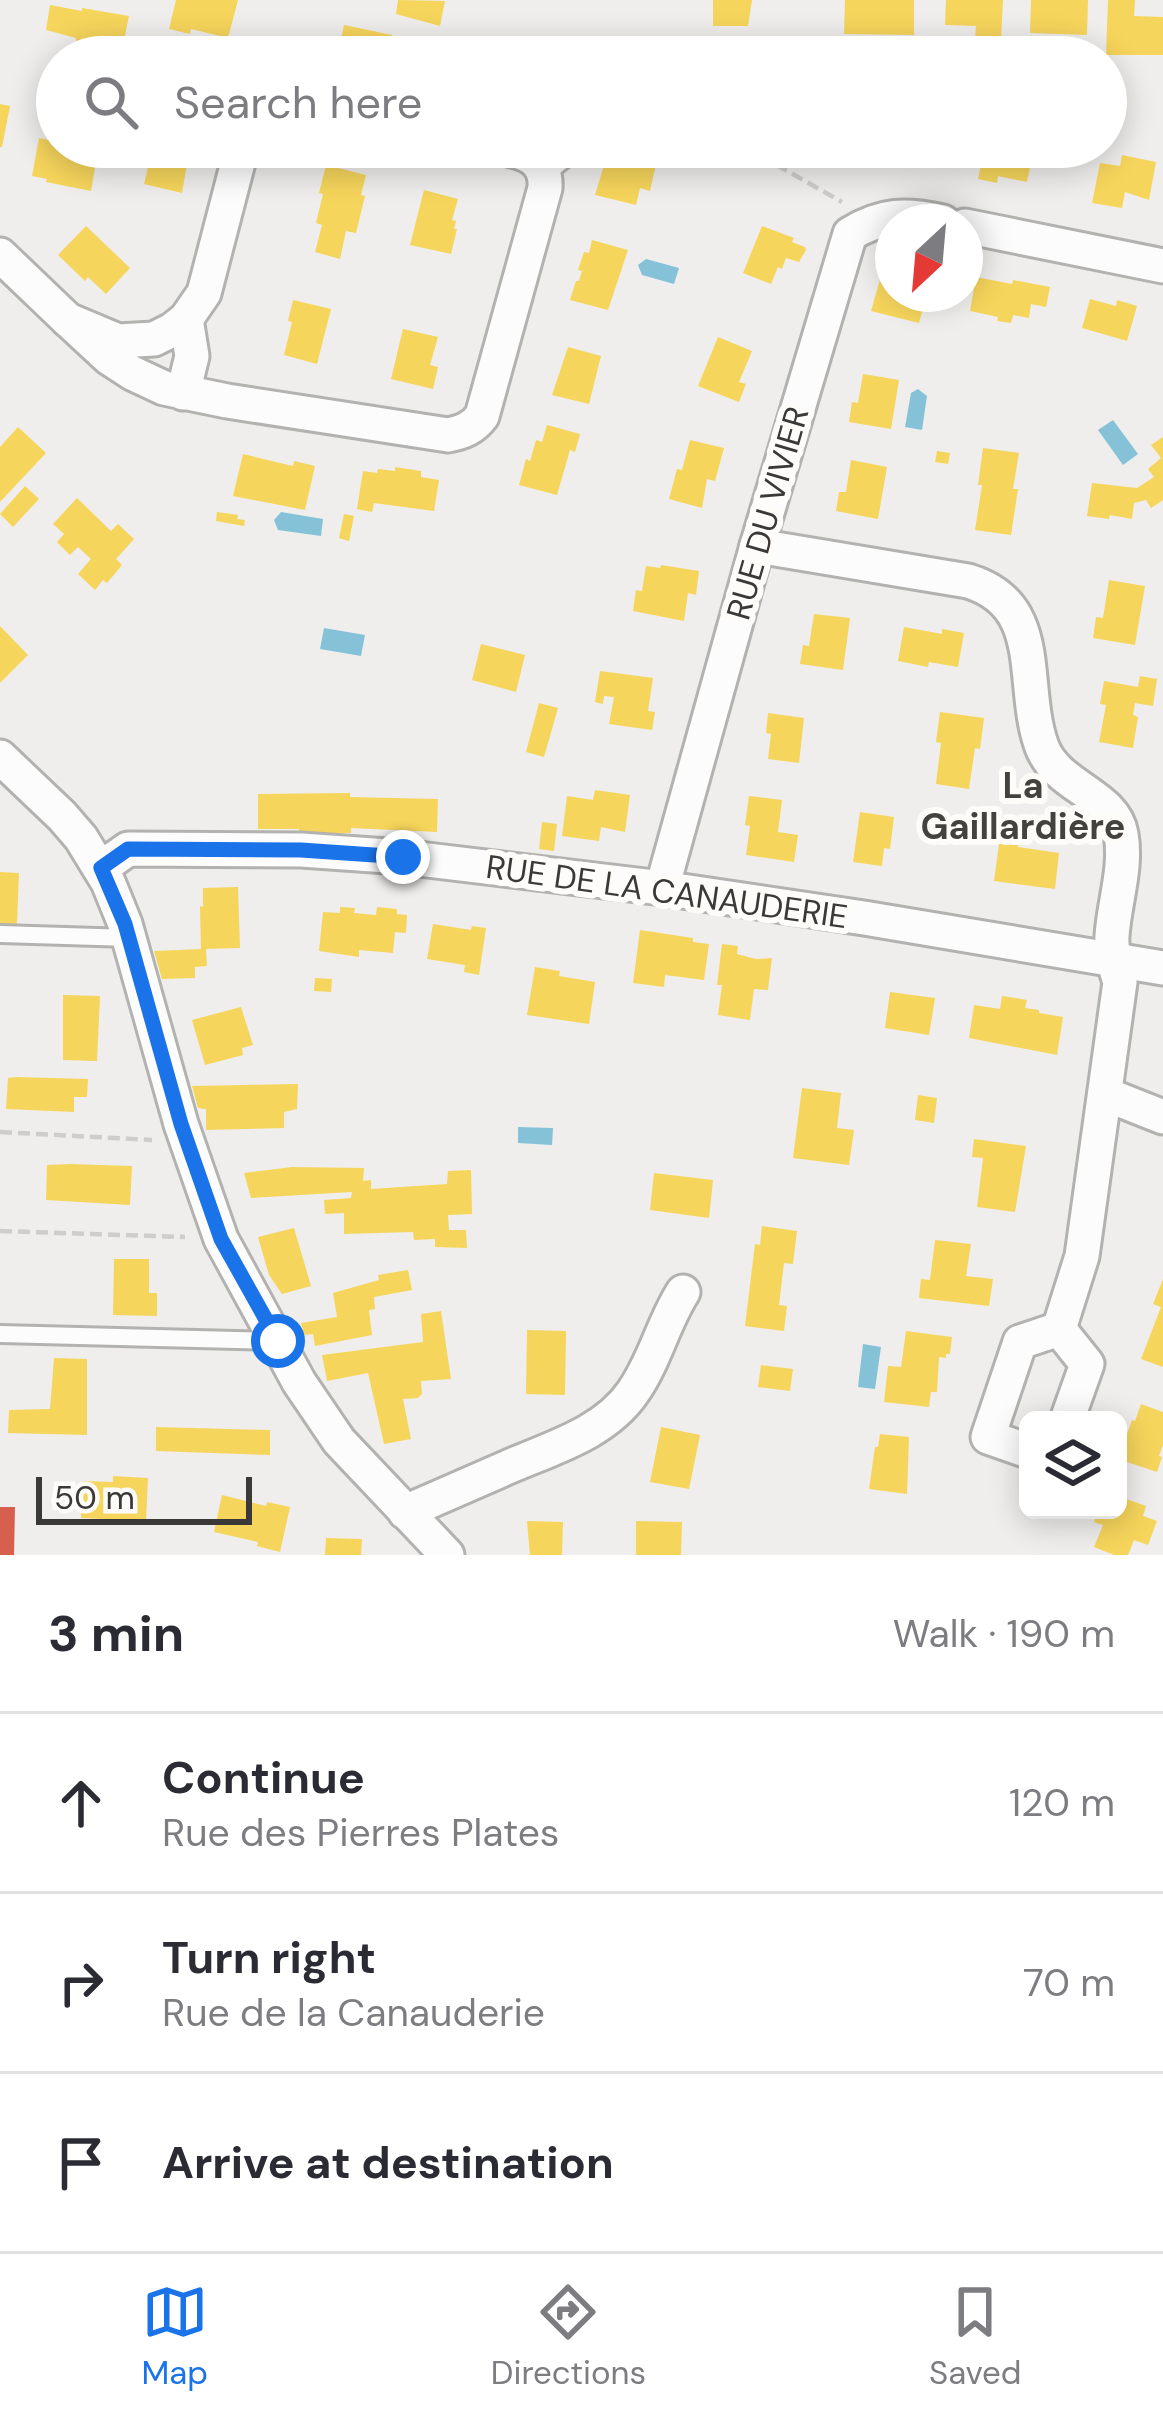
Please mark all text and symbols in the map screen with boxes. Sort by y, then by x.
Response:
search box [36,36,1127,168]
icon: search [78,69,144,135]
text: Search here [174,73,422,132]
north arrow [875,204,983,312]
street label: RUE DU VIVIER [717,402,818,625]
district label: La Gaillardière [921,762,1125,850]
route end [376,830,430,884]
street label: RUE DE LA CANAUDERIE [483,845,850,938]
route start [251,1314,305,1368]
map controls [1019,1411,1127,1519]
button: layers [1019,1411,1127,1519]
scale bar [36,1471,252,1524]
text: 50 m [54,1476,135,1519]
text: 3 min [48,1600,184,1667]
text: Walk · 190 m [893,1608,1115,1659]
text: Continue [162,1748,365,1807]
icon: ahead [48,1770,114,1836]
text: 120 m [1009,1777,1115,1828]
text: Rue des Pierres Plates [162,1807,559,1858]
text: Turn right [162,1928,376,1987]
icon: right [48,1950,114,2016]
text: 70 m [1023,1957,1115,2008]
text: Rue de la Canauderie [162,1987,545,2038]
icon: arrive [48,2130,114,2196]
text: Arrive at destination [162,2133,614,2192]
tab: Map [141,2279,208,2394]
tab: Directions [491,2279,646,2394]
tab: Saved [929,2279,1022,2394]

